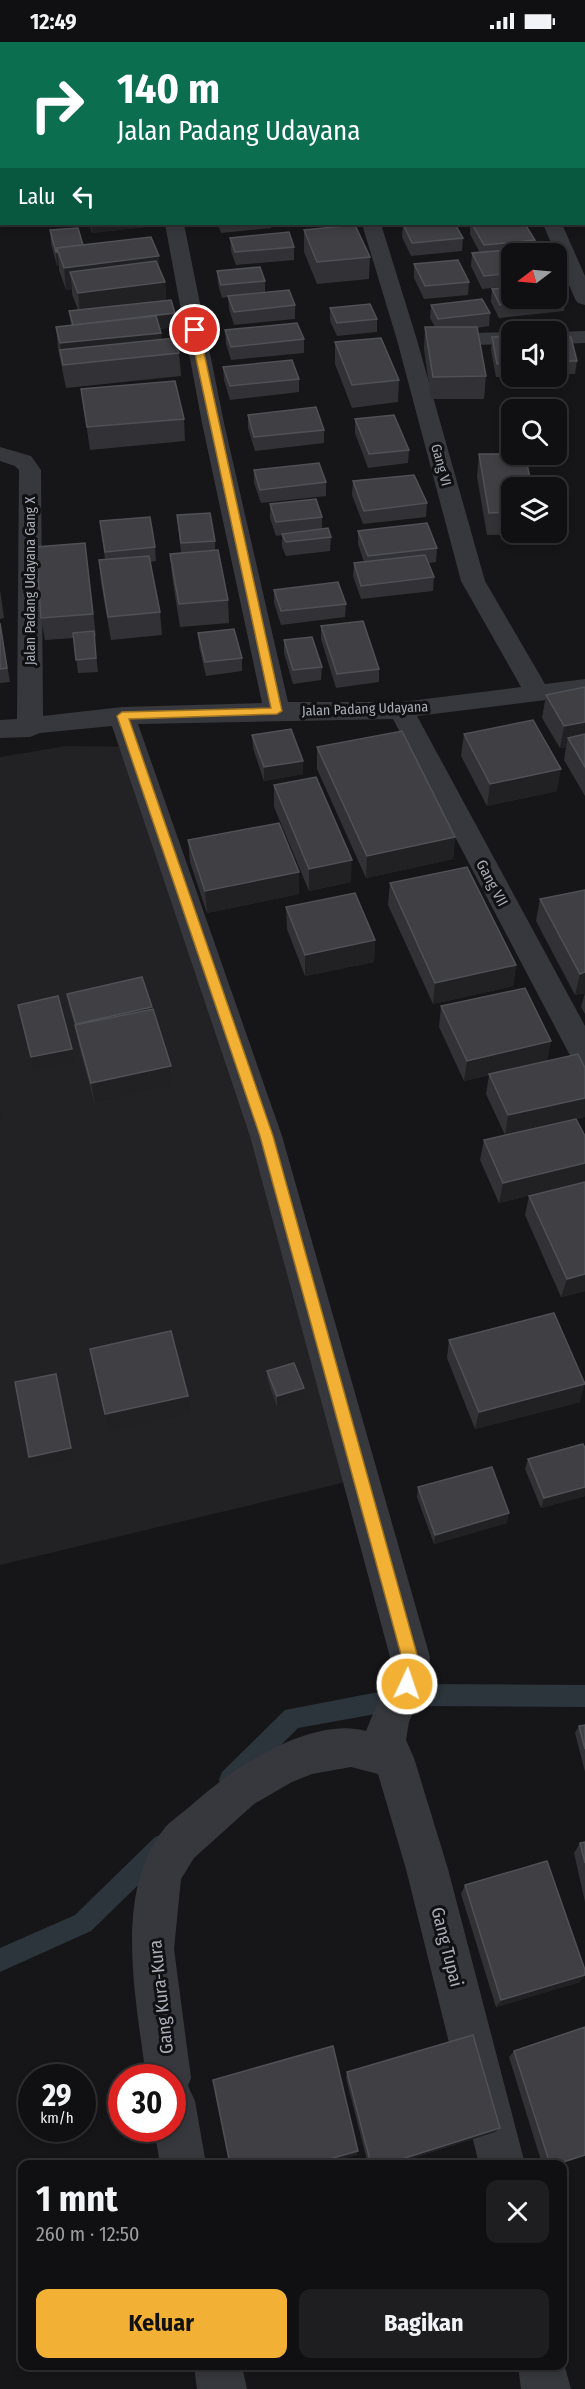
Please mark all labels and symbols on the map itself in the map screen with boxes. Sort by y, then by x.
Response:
north arrow [501,243,567,309]
pin [169,304,220,355]
street label: Gang VI [427,442,455,488]
street label: Jalan Padang Udayana Gang X [22,497,39,665]
street label: Jalan Padang Udayana [302,698,429,720]
street label: Gang VII [472,857,512,909]
position arrow [375,1652,439,1716]
street label: Gang Tupai [427,1905,467,1989]
street label: Gang Kura-Kura [144,1939,178,2055]
speed limit sign: 30 [108,2064,186,2142]

